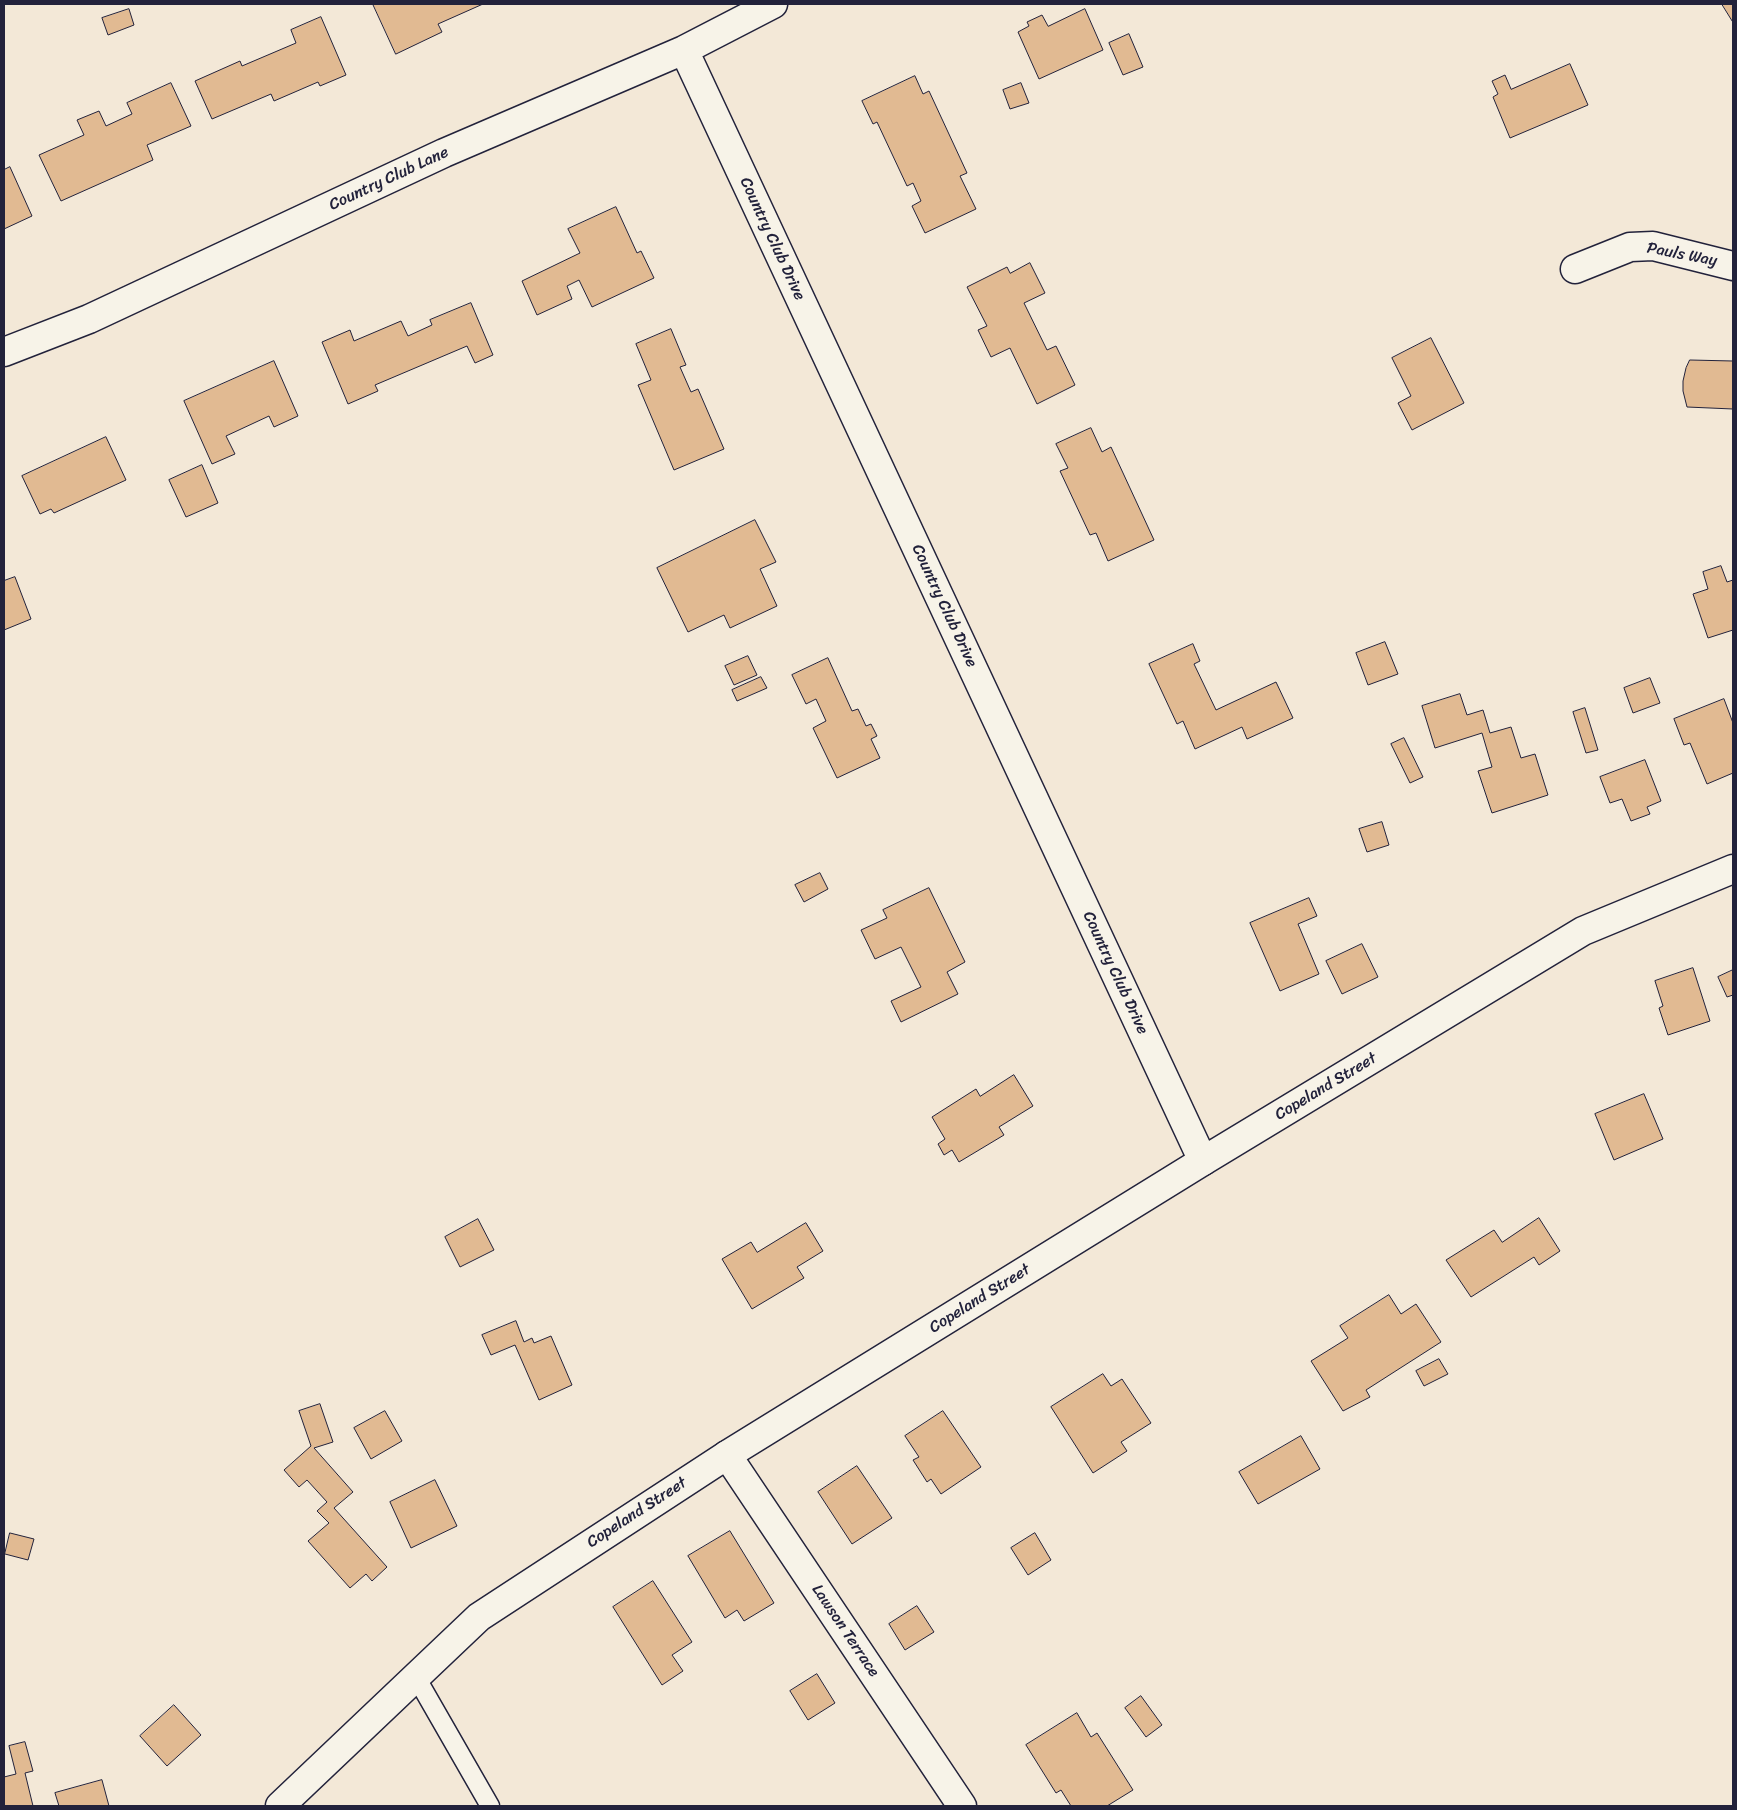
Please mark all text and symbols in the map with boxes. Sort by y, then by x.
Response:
street label: Country Club Lane [326,143,452,215]
street label: Country Club Drive [735,175,809,303]
street label: Pauls Way [1645,239,1719,271]
street label: Country Club Drive [907,542,981,670]
street label: Country Club Drive [1078,909,1152,1037]
street label: Copeland Street [1272,1049,1380,1125]
street label: Copeland Street [926,1260,1034,1338]
street label: Copeland Street [583,1474,691,1552]
street label: Lawson Terrace [807,1581,883,1681]

